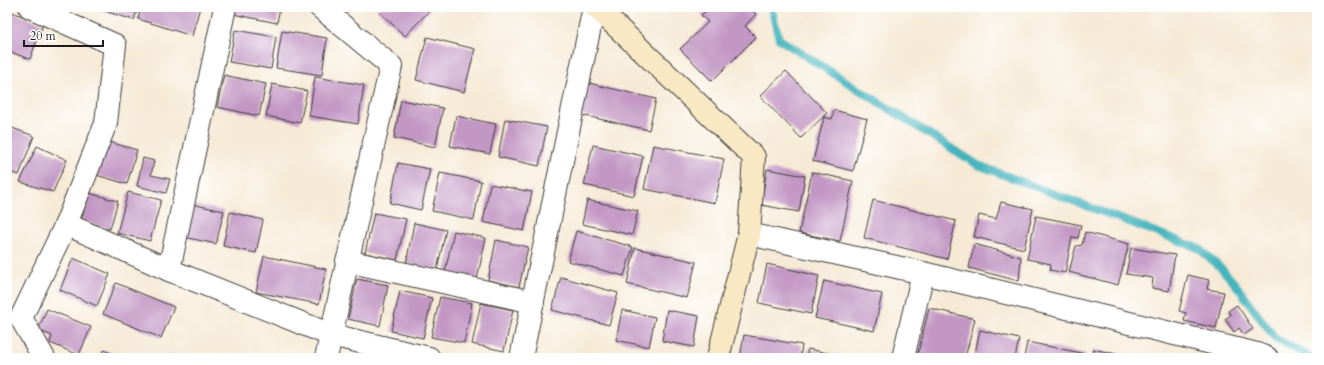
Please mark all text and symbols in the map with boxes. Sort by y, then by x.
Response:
scale bar [24,22,103,48]
text: 20 m [30,28,57,44]

